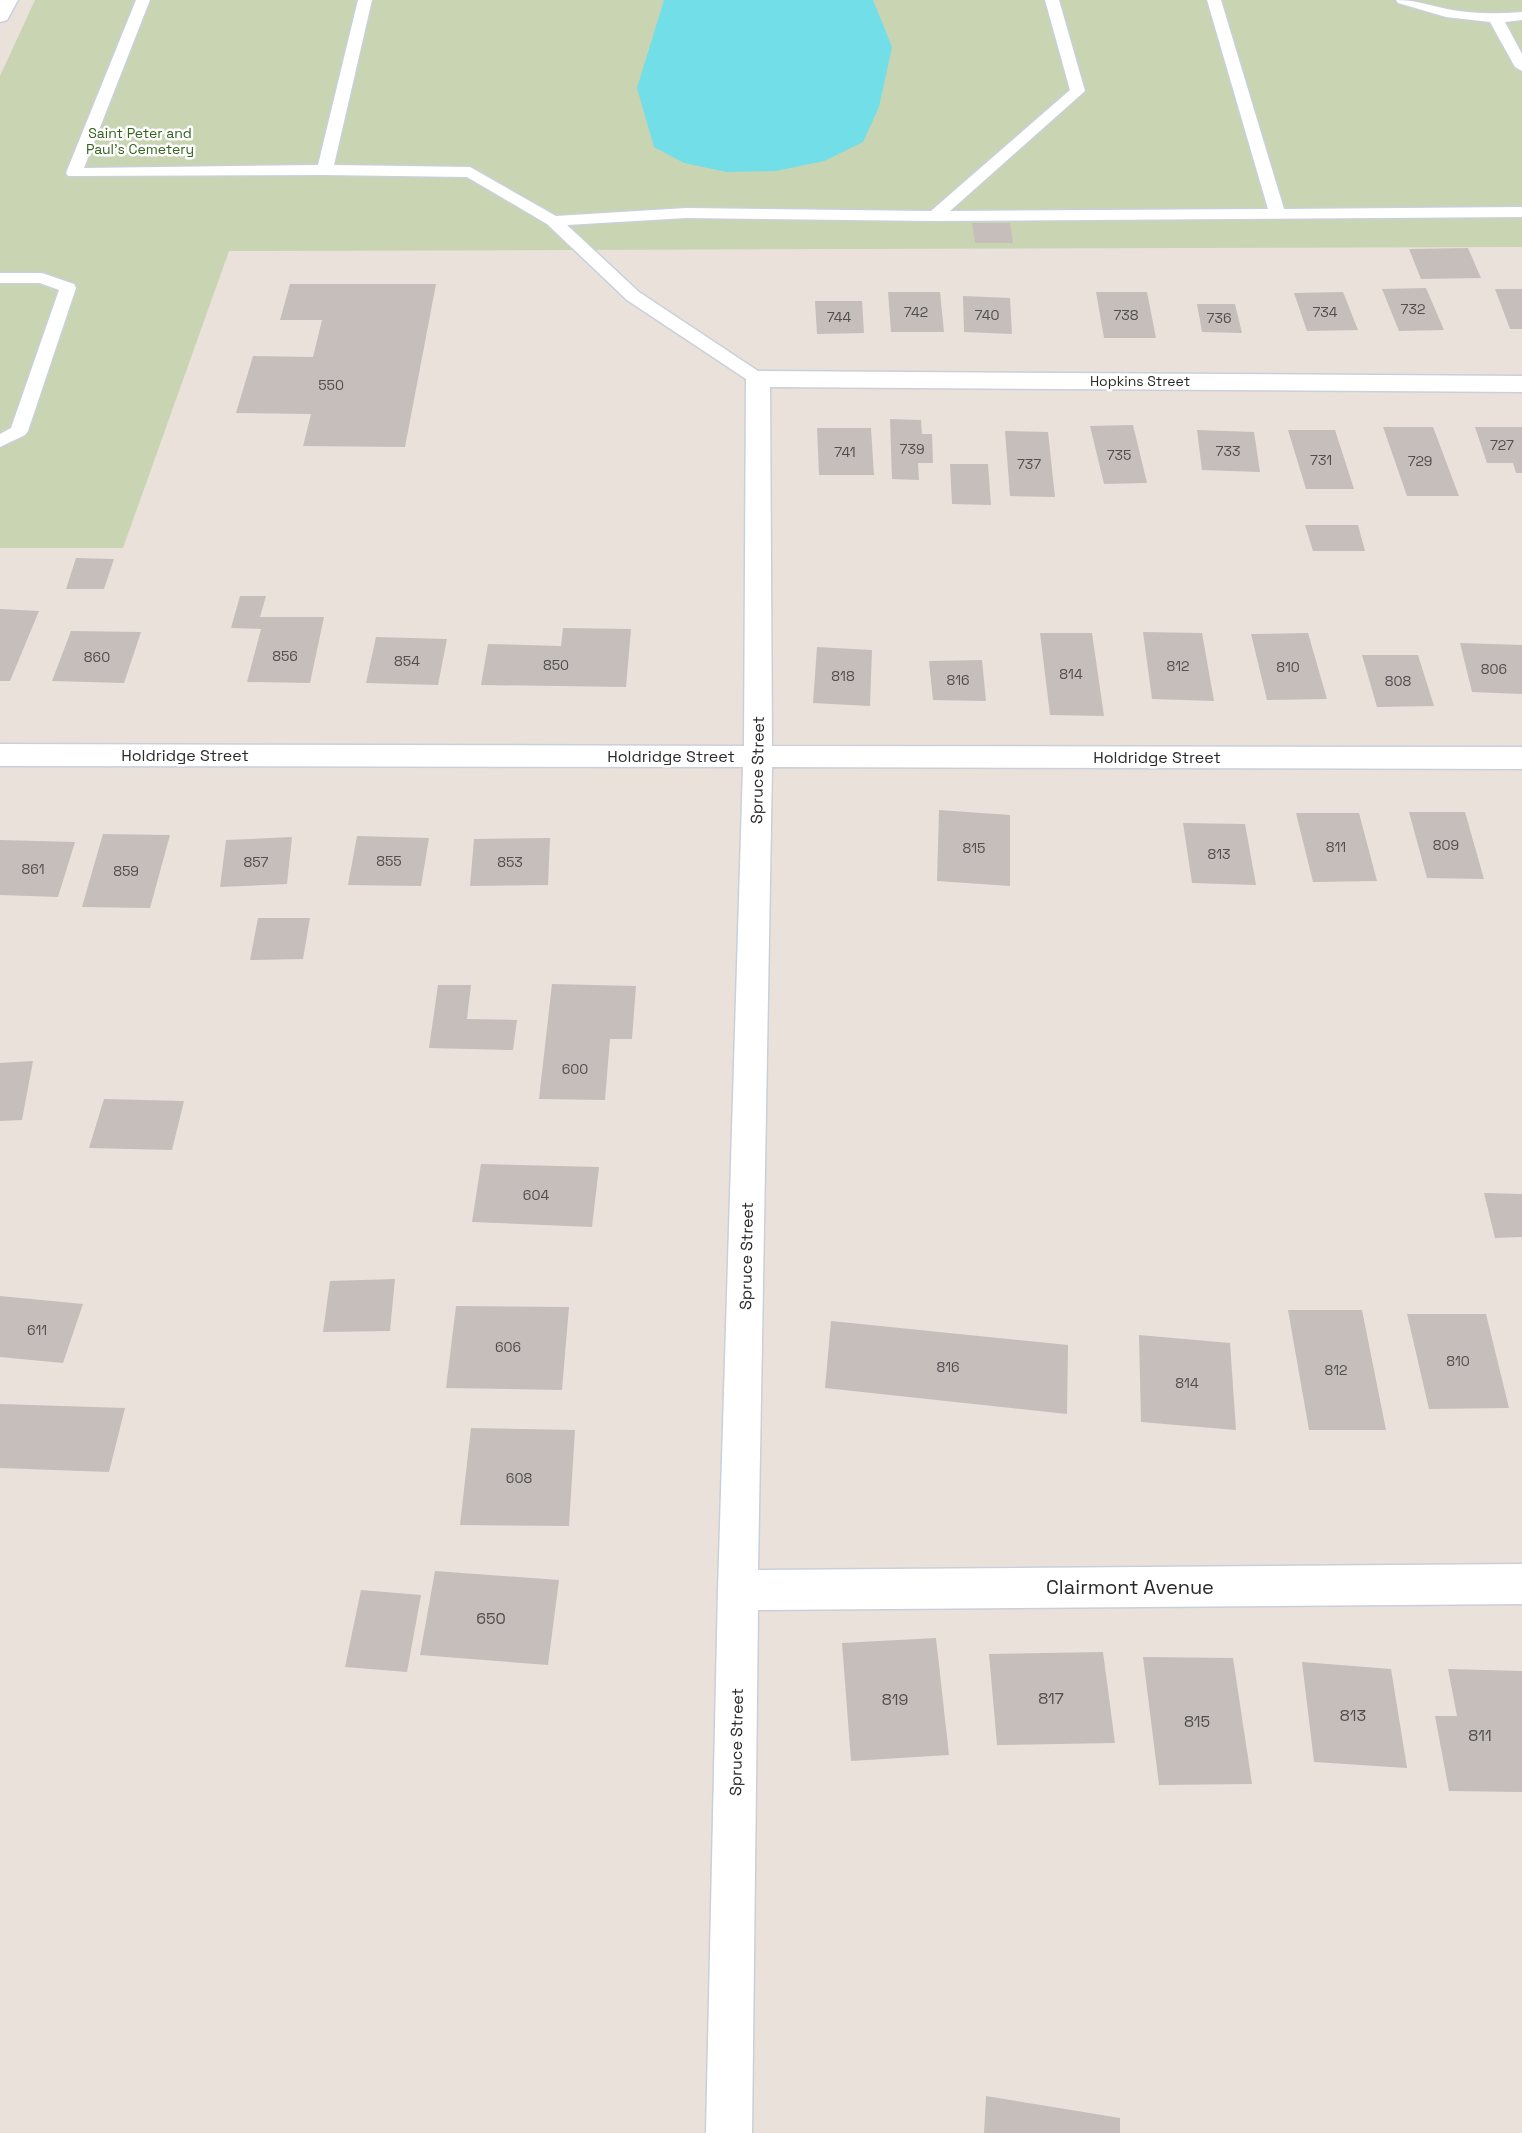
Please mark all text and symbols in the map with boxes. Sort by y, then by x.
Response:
park label: Saint Peter and Paul's Cemetery [86,124,194,158]
house number: 732 [1401,300,1425,318]
house number: 742 [904,303,928,321]
house number: 734 [1312,303,1338,321]
house number: 740 [975,306,999,324]
house number: 738 [1113,306,1139,324]
house number: 744 [827,308,852,326]
house number: 736 [1207,309,1231,327]
street label: Hopkins Street [1090,372,1190,390]
house number: 550 [318,376,344,394]
house number: 727 [1490,436,1514,454]
house number: 739 [900,440,924,458]
house number: 733 [1216,442,1240,460]
house number: 741 [834,443,856,461]
house number: 735 [1107,446,1131,464]
house number: 731 [1310,451,1332,469]
house number: 729 [1408,452,1432,470]
house number: 737 [1017,455,1041,473]
house number: 856 [272,647,298,665]
house number: 860 [84,648,110,666]
house number: 854 [394,652,420,670]
house number: 850 [543,656,569,674]
house number: 812 [1166,657,1190,675]
house number: 810 [1276,658,1300,676]
house number: 806 [1481,660,1507,678]
house number: 814 [1059,665,1083,683]
house number: 818 [831,667,855,685]
house number: 816 [946,671,970,689]
house number: 808 [1385,672,1411,690]
street label: Spruce Street [746,716,769,824]
street label: Holdridge Street [121,745,249,766]
street label: Holdridge Street [607,746,735,767]
street label: Holdridge Street [1093,747,1221,768]
house number: 809 [1433,836,1459,854]
house number: 811 [1326,838,1346,856]
house number: 815 [963,839,985,857]
house number: 813 [1207,845,1231,863]
house number: 855 [376,852,402,870]
house number: 857 [244,853,269,871]
house number: 853 [497,853,523,871]
house number: 861 [21,860,45,878]
house number: 859 [113,862,139,880]
house number: 600 [562,1060,588,1078]
house number: 604 [523,1186,549,1204]
street label: Spruce Street [735,1202,758,1310]
house number: 611 [27,1321,47,1339]
house number: 606 [495,1338,521,1356]
house number: 810 [1446,1352,1470,1370]
house number: 816 [936,1358,960,1376]
house number: 812 [1324,1361,1348,1379]
house number: 814 [1175,1374,1199,1392]
house number: 608 [506,1469,532,1487]
street label: Clairmont Avenue [1046,1574,1214,1600]
house number: 650 [476,1608,506,1629]
street label: Spruce Street [725,1688,748,1796]
house number: 817 [1038,1688,1064,1709]
house number: 819 [882,1689,908,1710]
house number: 813 [1340,1705,1366,1726]
house number: 815 [1184,1711,1210,1732]
house number: 811 [1468,1725,1492,1746]

